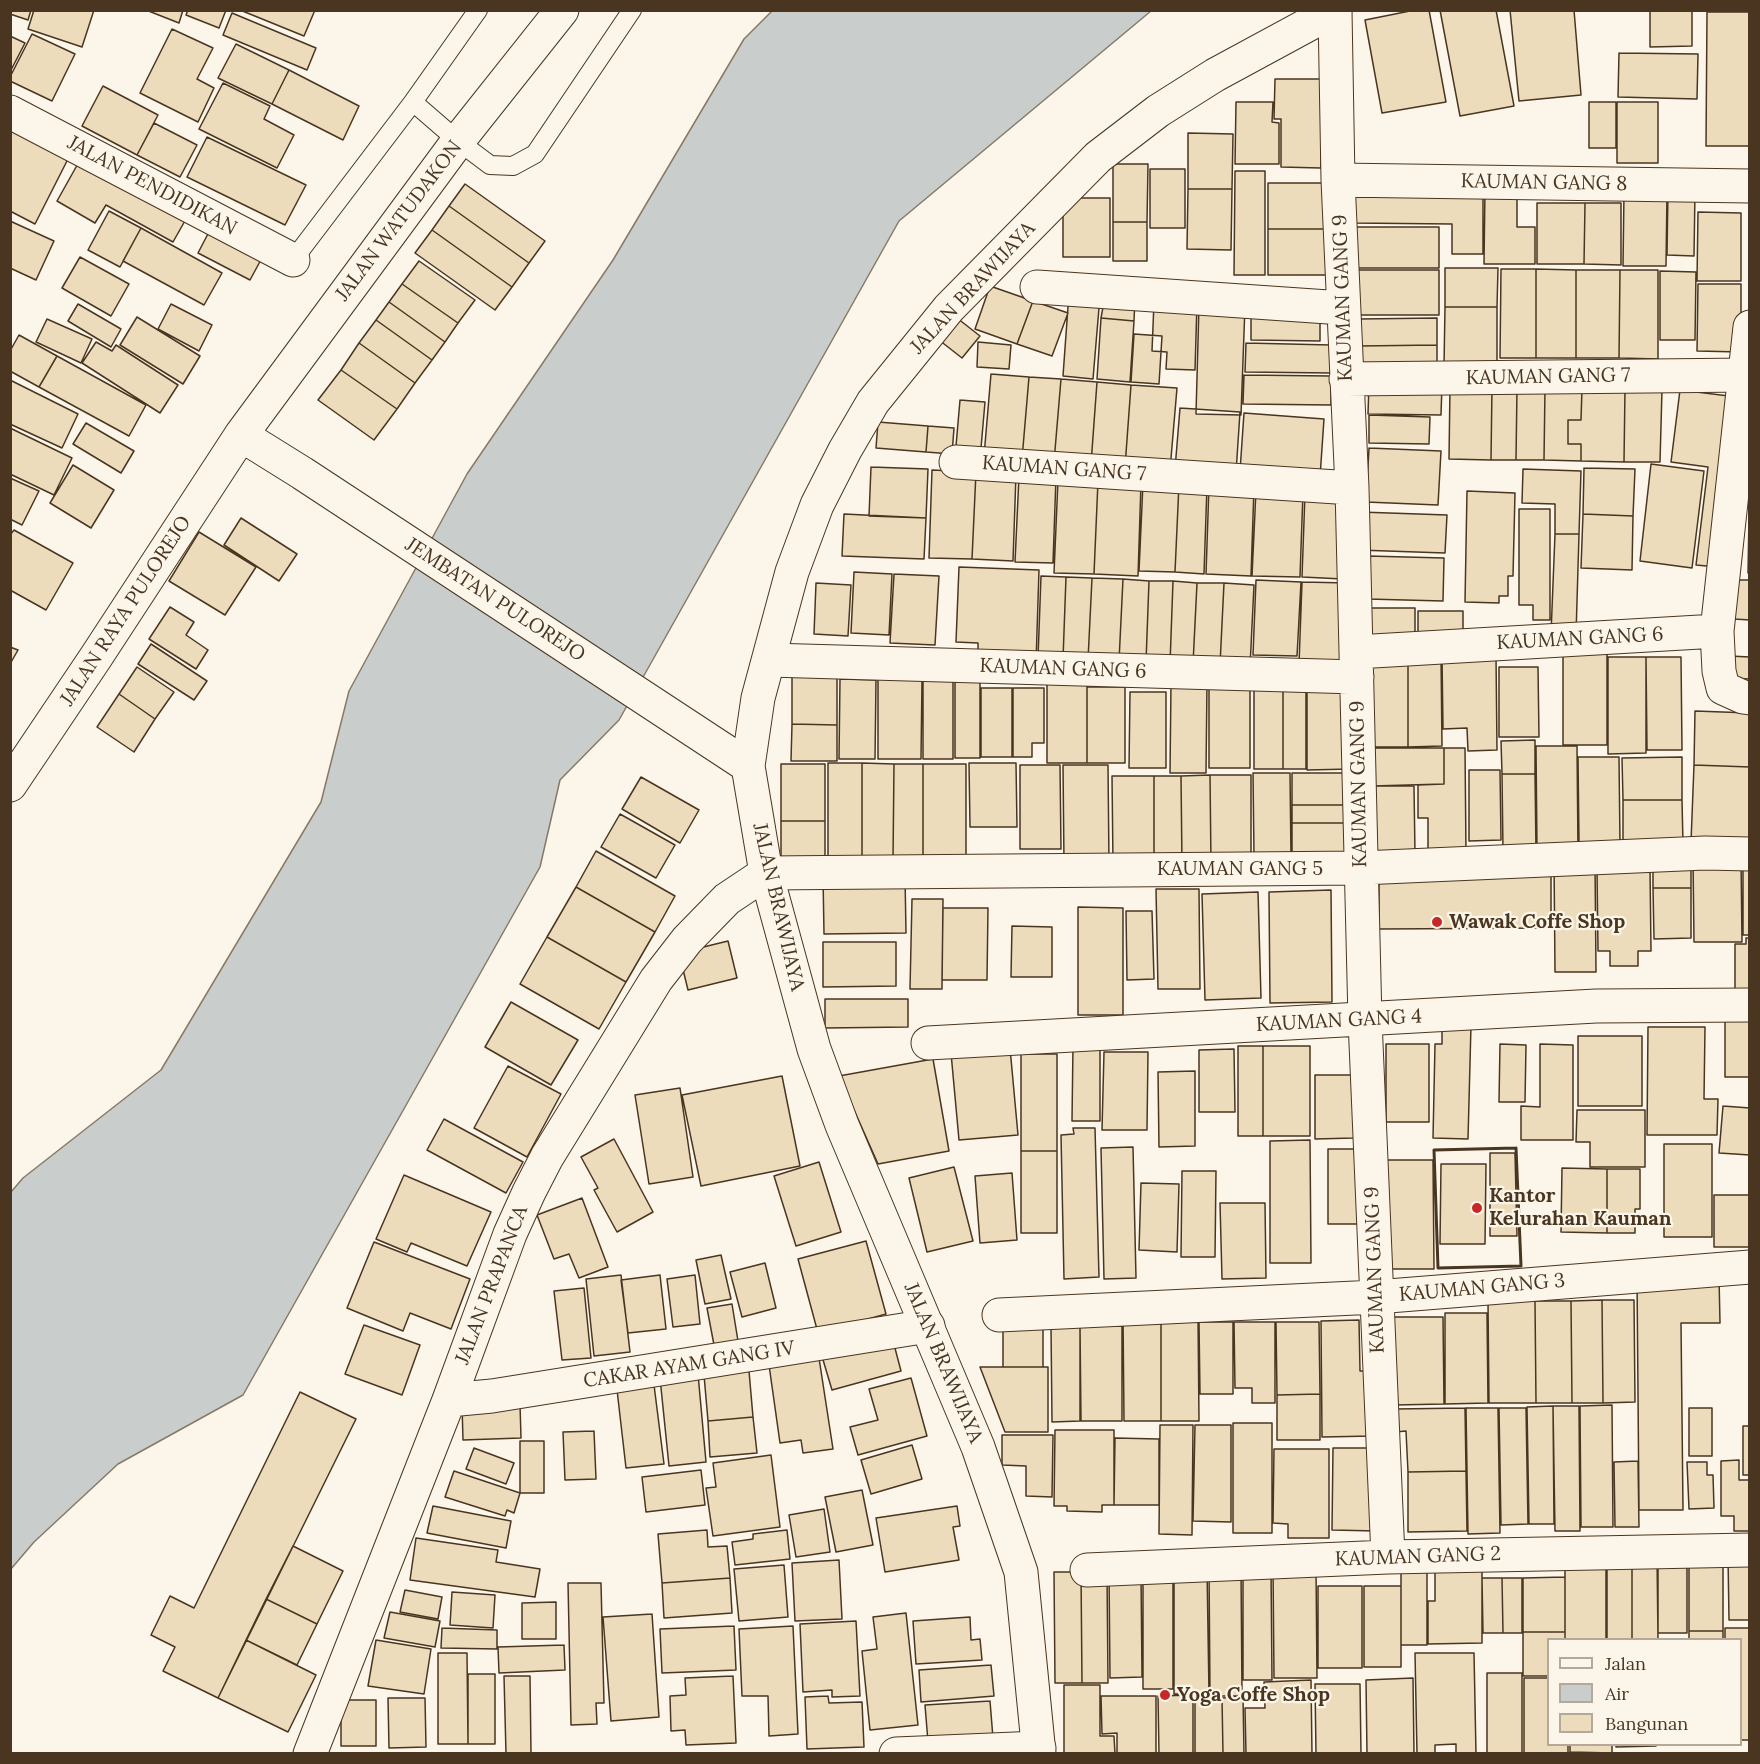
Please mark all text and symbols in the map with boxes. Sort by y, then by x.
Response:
street label: JALAN PENDIDIKAN [63,131,241,241]
street label: JALAN WATUDAKON [331,136,467,306]
street label: KAUMAN GANG 8 [1460,170,1628,196]
street label: KAUMAN GANG 9 [1328,214,1358,382]
street label: JALAN BRAWIJAYA [906,217,1040,359]
street label: KAUMAN GANG 7 [1465,364,1631,390]
street label: KAUMAN GANG 7 [981,451,1147,487]
street label: JALAN RAYA PULOREJO [56,511,196,711]
street label: JEMBATAN PULOREJO [401,533,589,667]
street label: KAUMAN GANG 6 [1496,623,1664,655]
street label: KAUMAN GANG 6 [979,654,1147,684]
street label: KAUMAN GANG 9 [1346,700,1372,868]
street label: JALAN BRAWIJAYA [747,821,809,993]
street label: KAUMAN GANG 5 [1157,857,1323,881]
place label: Wawak Coffe Shop [1449,910,1625,934]
marker: Wawak Coffe Shop [1430,915,1444,929]
street label: KAUMAN GANG 4 [1255,1005,1423,1037]
place label: Kantor Kelurahan Kauman [1489,1184,1672,1231]
street label: KAUMAN GANG 9 [1360,1186,1390,1354]
marker: Kantor Kelurahan Kauman [1470,1201,1484,1215]
street label: JALAN PRAPANCA [451,1202,533,1368]
street label: KAUMAN GANG 3 [1398,1269,1566,1307]
street label: JALAN BRAWIJAYA [898,1279,988,1447]
street label: CAKAR AYAM GANG IV [582,1336,796,1394]
street label: KAUMAN GANG 2 [1334,1542,1502,1572]
legend [1547,1638,1742,1746]
text: Jalan [1605,1652,1646,1675]
text: Air [1605,1682,1629,1705]
place label: Yoga Coffe Shop [1177,1683,1330,1707]
marker: Yoga Coffe Shop [1158,1688,1172,1702]
text: Bangunan [1605,1712,1688,1735]

